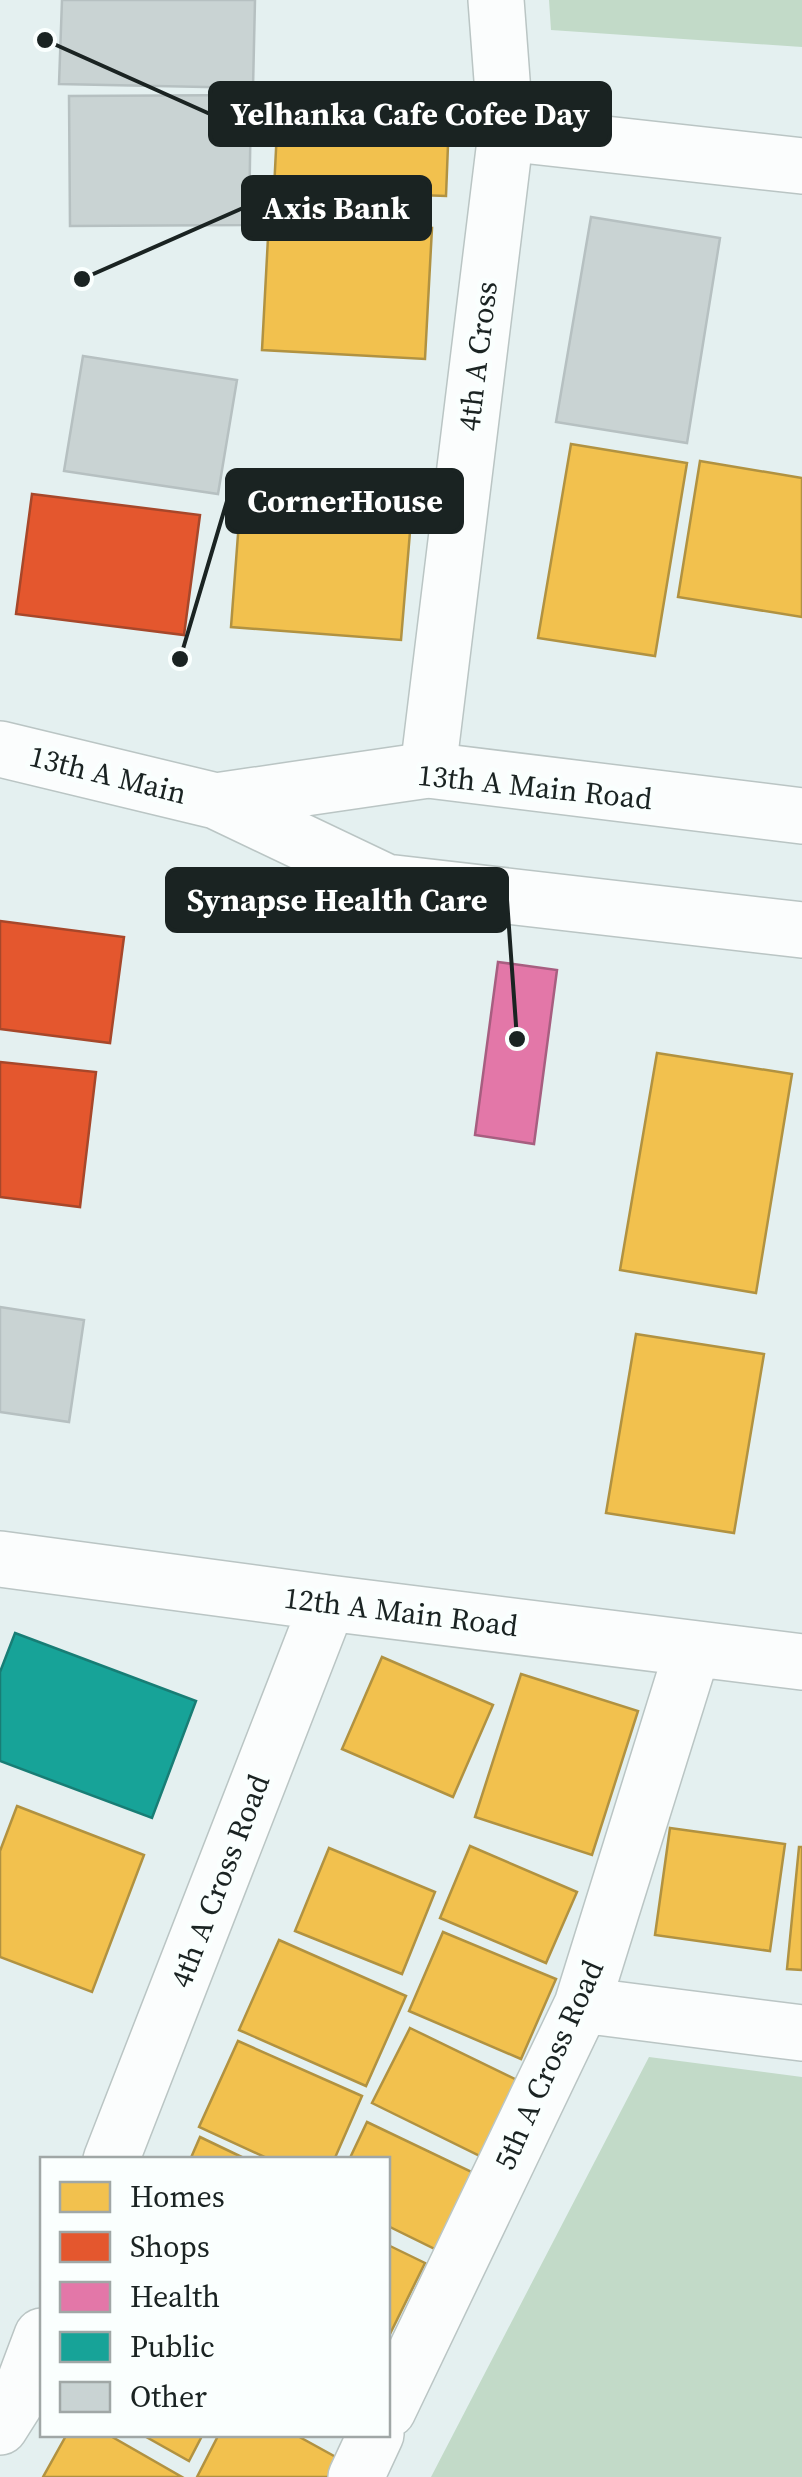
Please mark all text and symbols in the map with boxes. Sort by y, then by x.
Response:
callout: Yelhanka Cafe Cofee Day [210,83,610,145]
text: Yelhanka Cafe Cofee Day [230,92,590,136]
callout: Axis Bank [243,177,430,239]
text: Axis Bank [262,186,411,230]
street label: 4th A Cross [448,279,507,433]
callout: CornerHouse [227,470,462,532]
text: CornerHouse [247,479,443,523]
street label: 13th A Main [25,735,191,814]
street label: 13th A Main Road [416,754,654,819]
callout: Synapse Health Care [167,869,507,931]
text: Synapse Health Care [187,878,487,922]
street label: 12th A Main Road [282,1577,520,1646]
street label: 4th A Cross Road [160,1768,279,1993]
street label: 5th A Cross Road [484,1953,613,2176]
legend [40,2157,390,2437]
text: Homes [130,2176,225,2217]
text: Shops [130,2226,210,2267]
text: Health [130,2276,220,2317]
text: Public [130,2326,215,2367]
text: Other [130,2376,207,2417]

